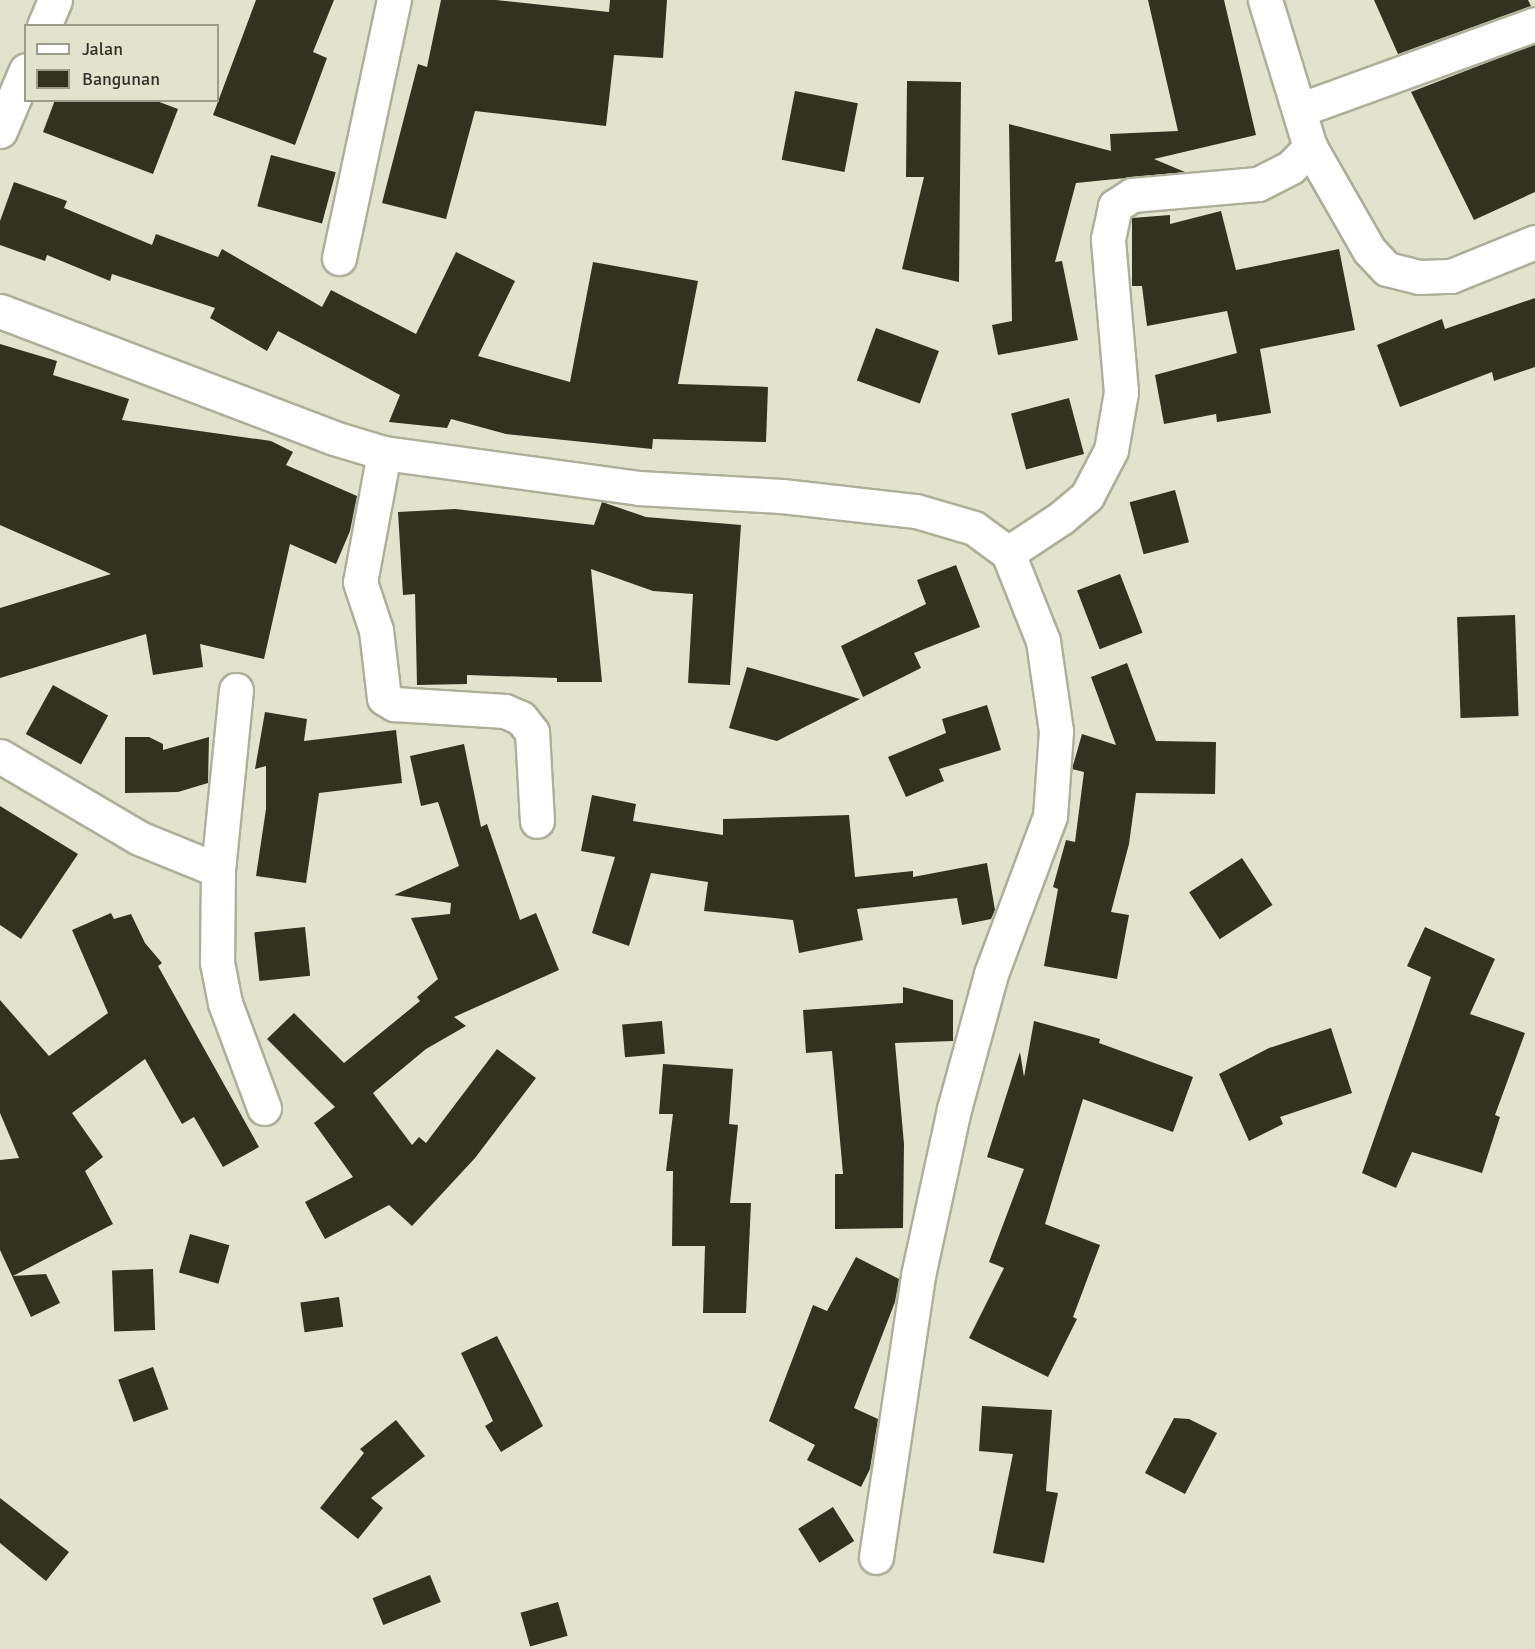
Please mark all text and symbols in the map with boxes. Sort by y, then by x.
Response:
legend [24,24,219,102]
text: Jalan [82,38,123,60]
text: Bangunan [82,68,160,90]

